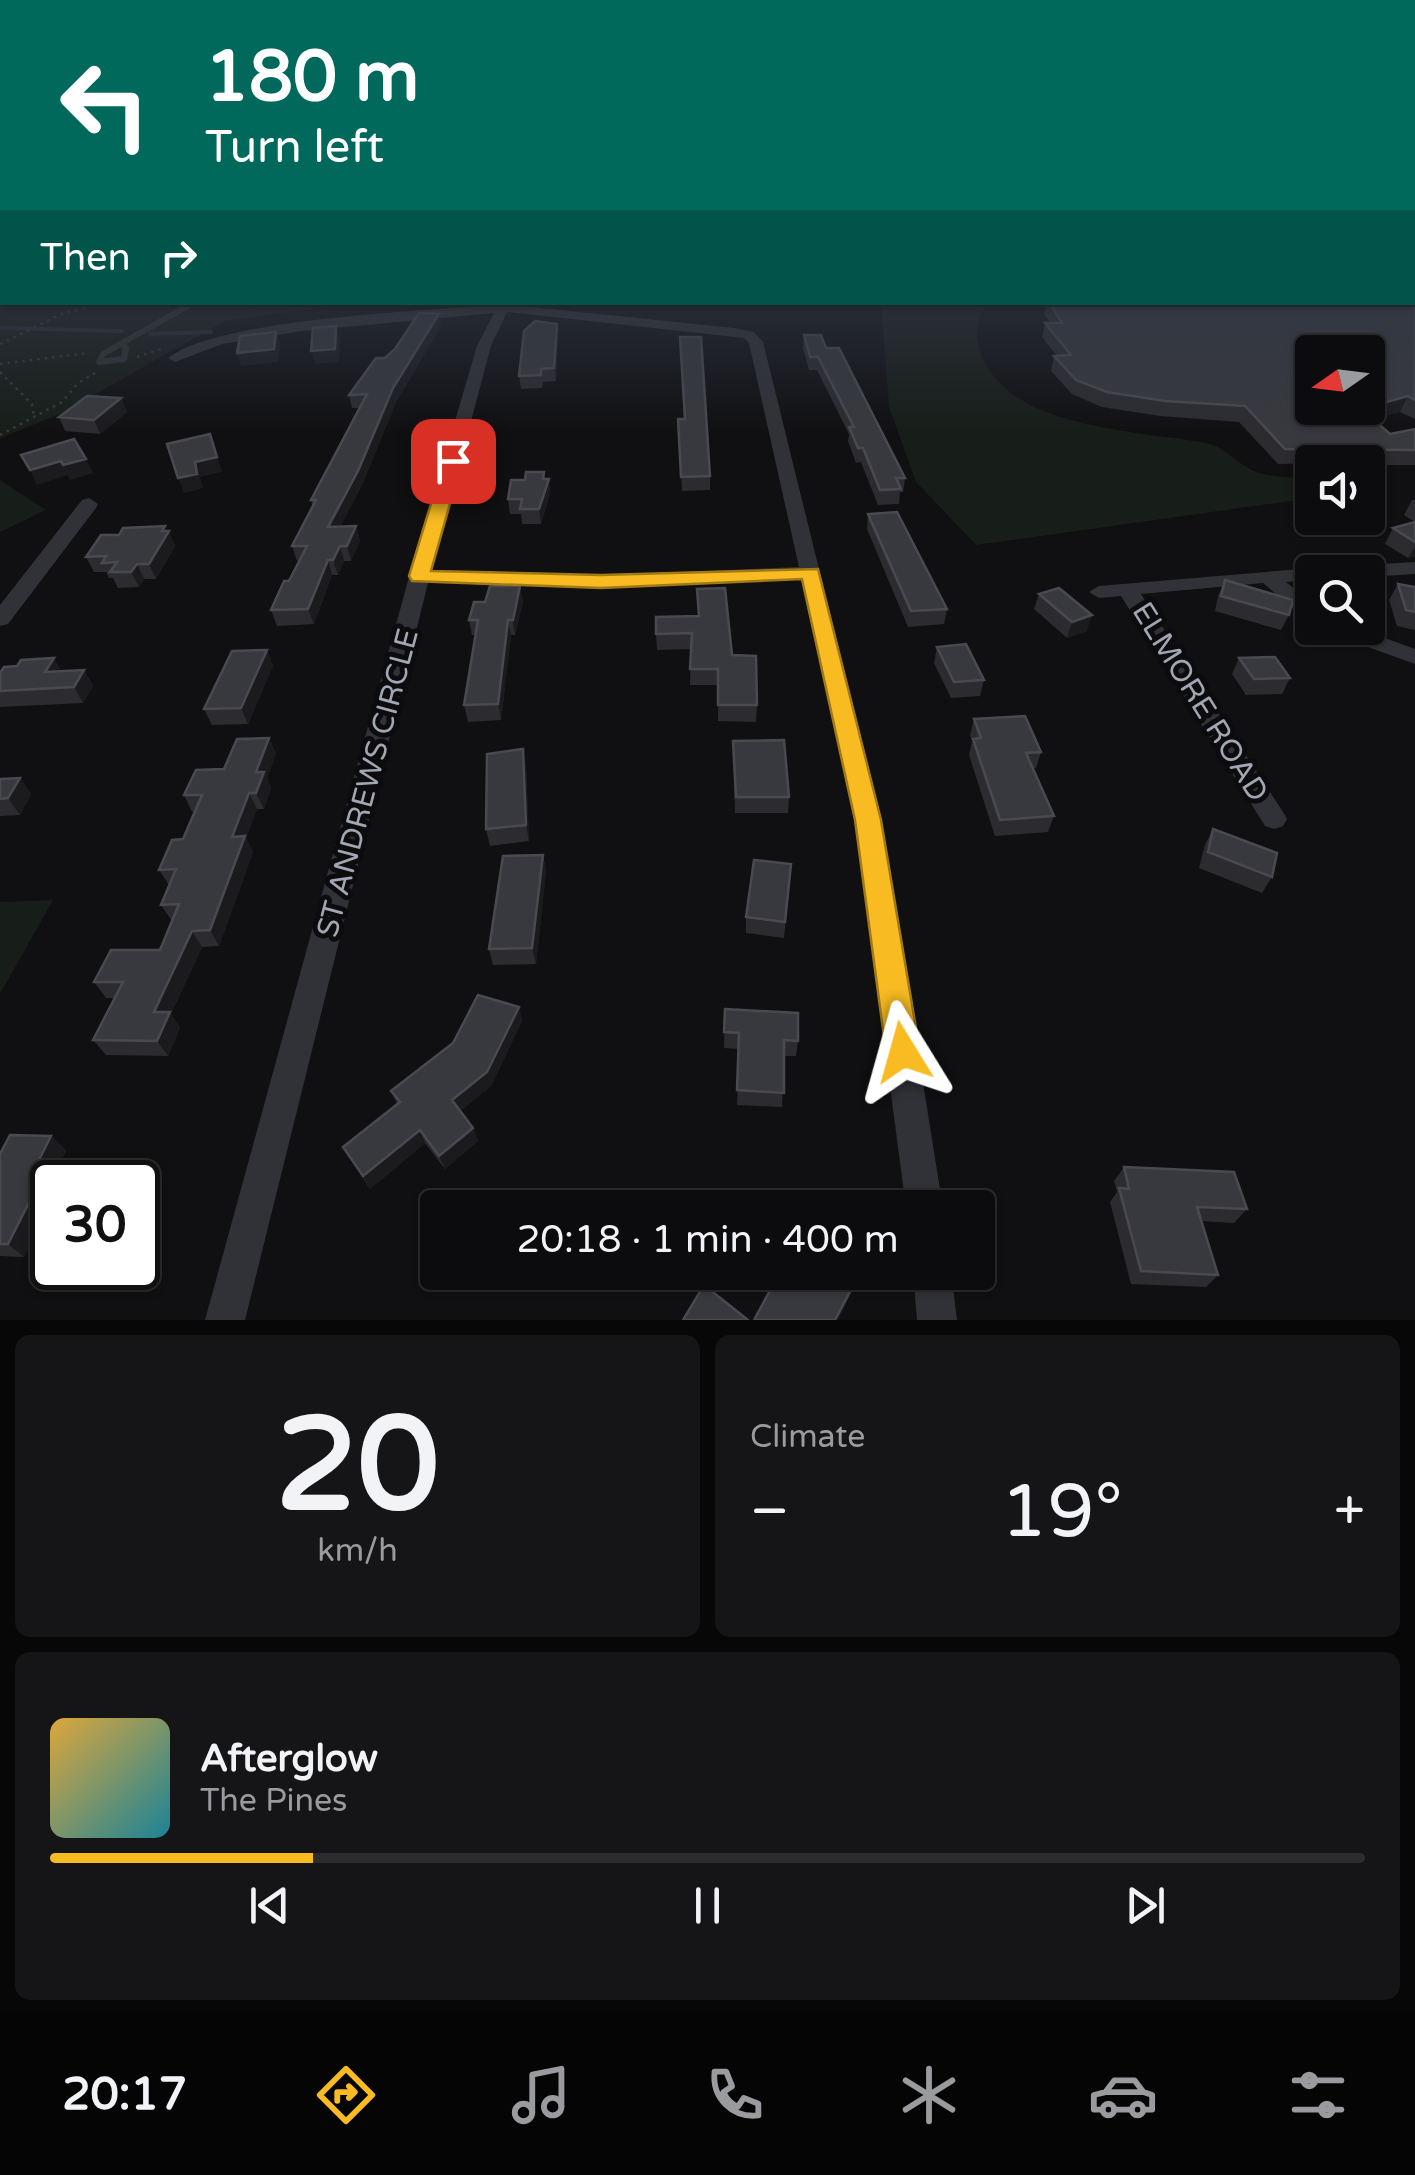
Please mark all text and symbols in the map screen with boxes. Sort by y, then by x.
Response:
text: 180 m [205,36,419,120]
icon: left [40,40,170,170]
text: Turn left [205,121,384,175]
icon: right [151,230,206,285]
text: Then [40,235,131,281]
north arrow [1295,335,1385,425]
map controls [1295,335,1385,645]
pin [411,419,496,504]
icon: arrive [426,434,481,489]
button: sound [1295,445,1385,535]
button: search [1295,555,1385,645]
street label: ELMORE ROAD [1124,595,1276,809]
street label: ST ANDREWS CIRCLE [309,625,427,941]
position arrow [851,1000,955,1104]
speed limit sign: 30 [30,1160,160,1290]
text: 20:18 · 1 min · 400 m [516,1217,899,1263]
text: 20 [276,1389,439,1545]
text: Climate [750,1418,865,1456]
text: 19° [1000,1467,1123,1557]
text: − [750,1479,789,1545]
text: + [1334,1479,1365,1545]
text: km/h [317,1532,398,1570]
text: Afterglow [200,1736,378,1782]
text: The Pines [200,1782,347,1820]
icon: previous [242,1878,297,1933]
icon: pause [680,1878,735,1933]
icon: next [1118,1878,1173,1933]
icon: directions [311,2060,381,2130]
icon: music [506,2060,576,2130]
icon: phone [700,2060,770,2130]
icon: climate [894,2060,964,2130]
icon: car [1088,2060,1158,2130]
icon: filters [1283,2060,1353,2130]
text: 20:17 [62,2068,187,2122]

